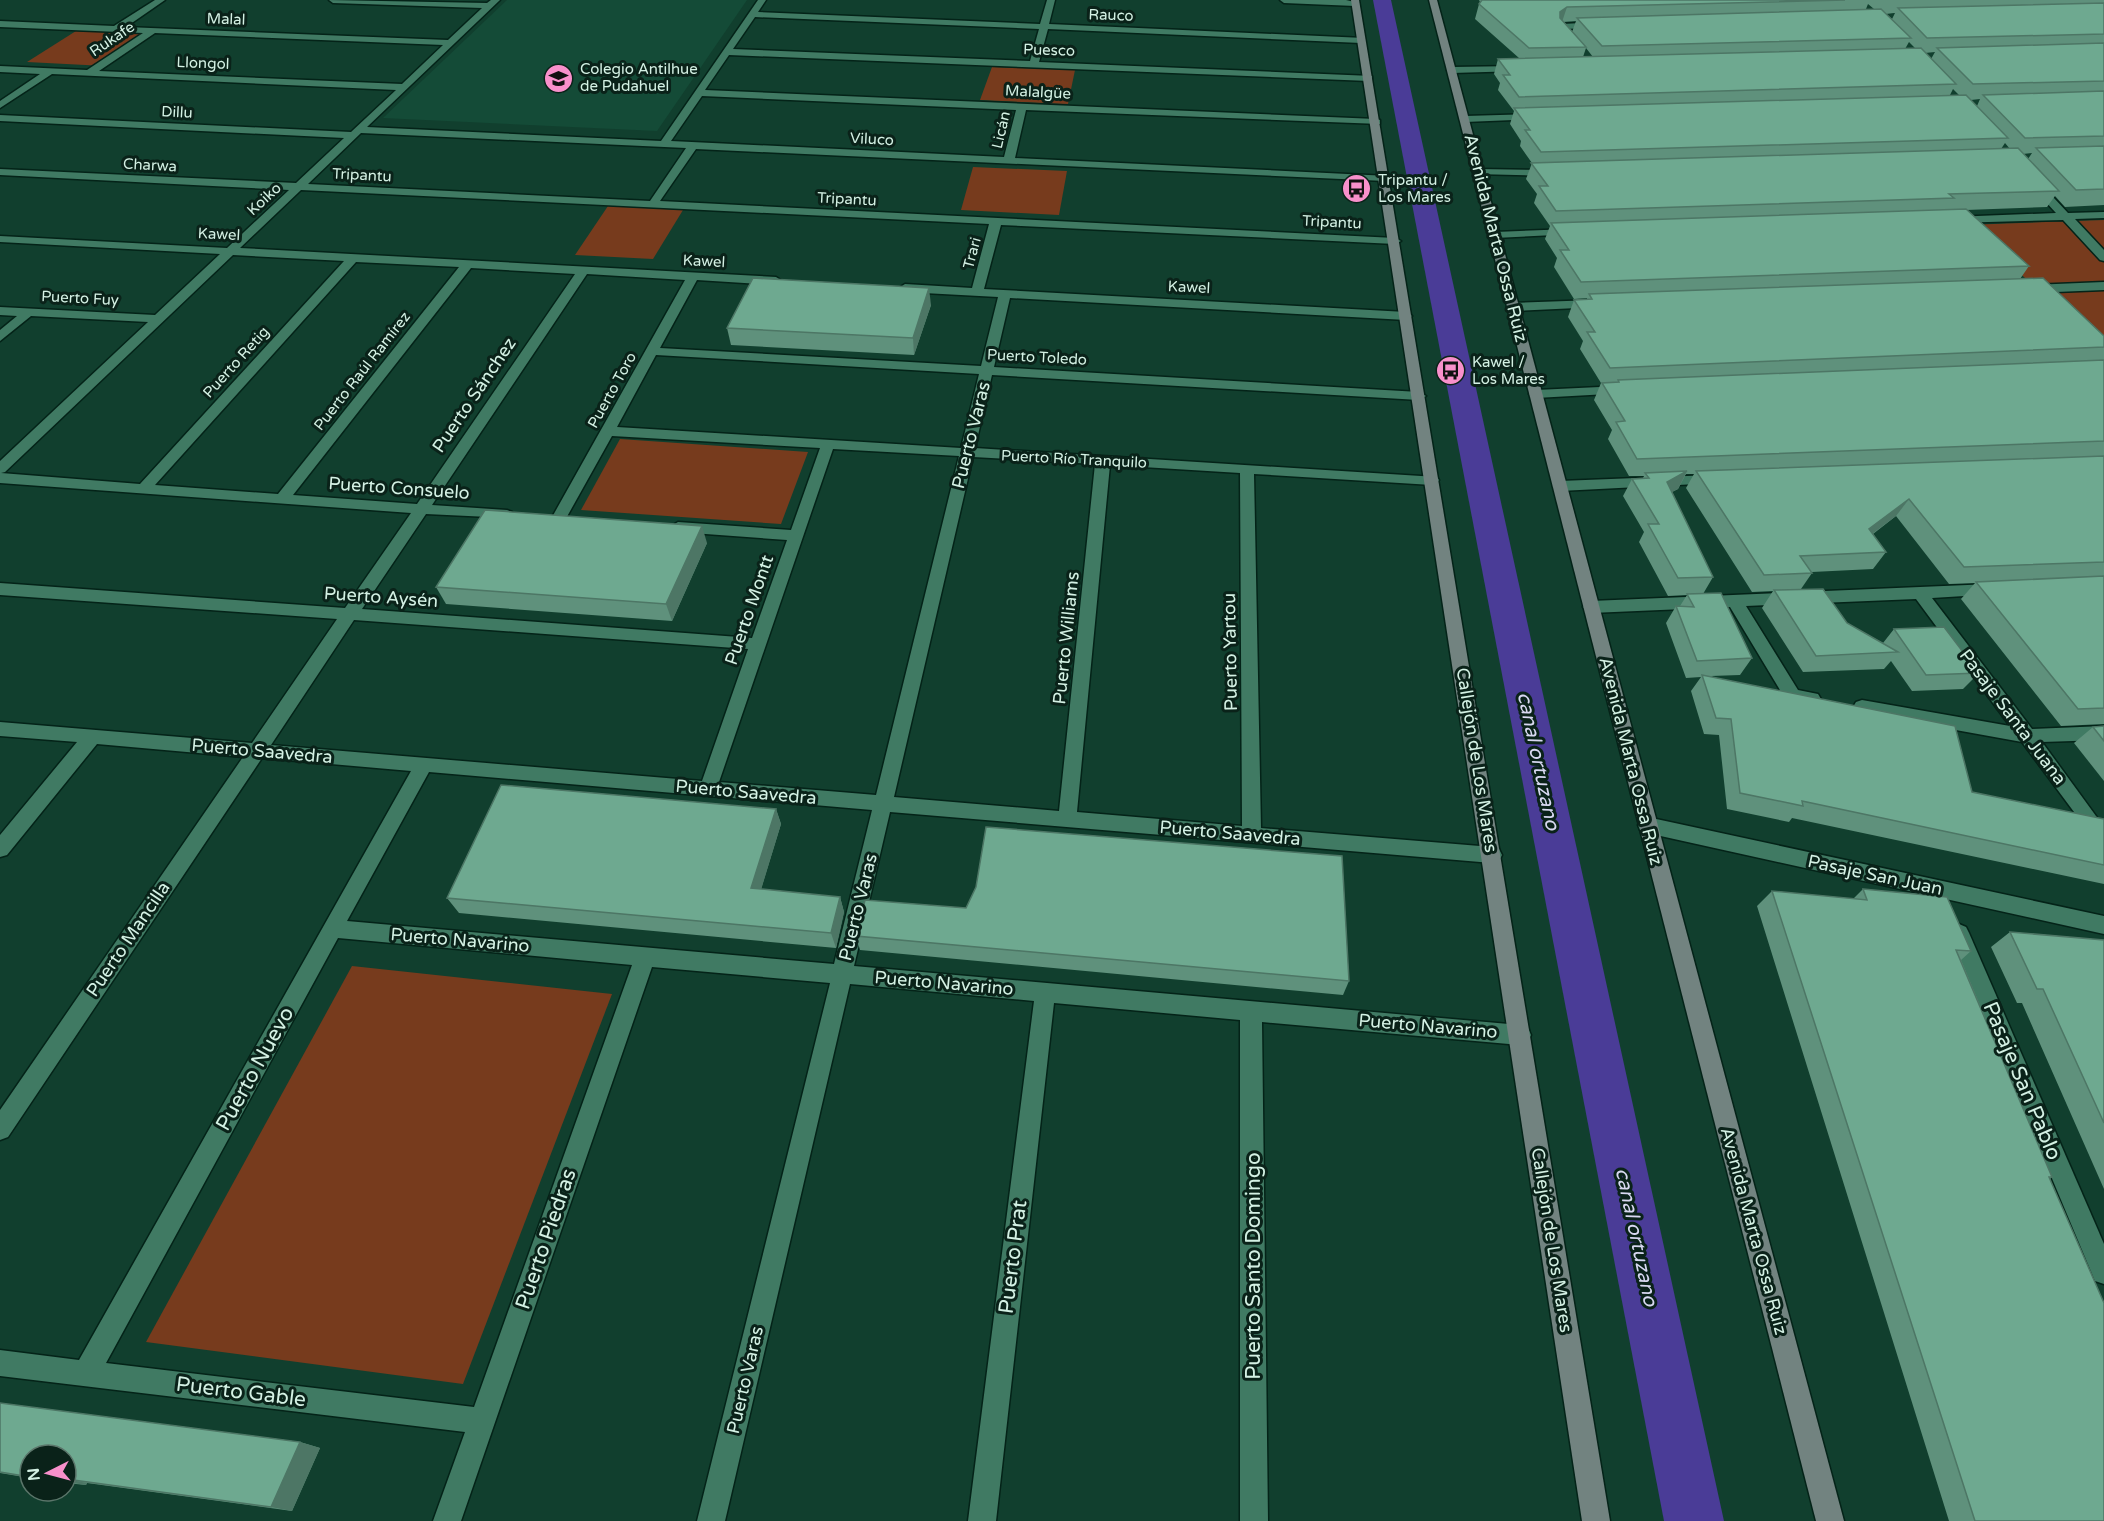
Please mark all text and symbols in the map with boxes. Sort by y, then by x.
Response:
street label: Rauco [1088,5,1134,25]
street label: Malal [206,9,246,29]
street label: Rukafe [86,18,138,60]
street label: Puesco [1023,40,1075,60]
street label: Llongol [176,53,230,73]
place label: Colegio Antilhue de Pudahuel [580,60,698,95]
school or university icon: Colegio Antilhue de Pudahuel [543,62,575,94]
street label: Malalgüe [1005,81,1071,103]
street label: Dillu [161,102,193,122]
street label: Licán [988,109,1014,151]
street label: Viluco [850,129,894,149]
street label: Avenida Marta Ossa Ruiz [1459,132,1533,344]
street label: Charwa [123,155,177,175]
street label: Tripantu [332,164,392,186]
place label: Tripantu / Los Mares [1378,171,1451,206]
bus stop icon: Tripantu / Los Mares [1341,173,1373,205]
street label: Koiko [243,179,285,219]
street label: Tripantu [817,188,877,210]
street label: Tripantu [1302,211,1362,233]
street label: Kawel [197,224,241,244]
street label: Trari [959,235,985,271]
street label: Kawel [682,251,726,271]
street label: Kawel [1167,277,1211,297]
street label: Puerto Fuy [41,287,119,309]
street label: Puerto Raúl Ramírez [310,308,414,434]
street label: Puerto Retig [199,323,273,401]
street label: Puerto Sánchez [427,333,521,457]
street label: Puerto Toledo [987,345,1087,369]
street label: Puerto Toro [584,349,640,431]
place label: Kawel / Los Mares [1472,353,1545,388]
bus stop icon: Kawel / Los Mares [1435,355,1467,387]
street label: Puerto Varas [947,379,995,491]
street label: Puerto Río Tranquilo [1001,446,1147,472]
street label: Puerto Consuelo [328,472,471,504]
street label: Puerto Montt [720,552,778,668]
street label: Puerto Williams [1048,570,1084,706]
street label: Puerto Aysén [323,582,439,612]
street label: Puerto Yartou [1218,593,1242,711]
street label: Pasaje Santa Juana [1955,645,2071,789]
street label: Avenida Marta Ossa Ruiz [1594,655,1668,867]
street label: Callejón de Los Mares [1452,666,1502,854]
water label: canal ortuzano [1512,690,1565,833]
street label: Puerto Saavedra [191,734,333,768]
street label: Puerto Saavedra [675,775,817,809]
street label: Puerto Saavedra [1159,816,1301,850]
street label: Pasaje San Juan [1806,850,1944,900]
street label: Puerto Varas [834,851,882,963]
street label: Puerto Mancilla [81,877,175,1001]
street label: Puerto Navarino [389,923,531,957]
street label: Puerto Navarino [873,966,1015,1000]
street label: Pasaje San Pablo [1977,998,2067,1164]
street label: Puerto Nuevo [211,1003,299,1135]
street label: Puerto Navarino [1357,1009,1499,1043]
street label: Avenida Marta Ossa Ruiz [1716,1125,1792,1337]
street label: Callejón de Los Mares [1527,1146,1577,1334]
street label: Puerto Santo Domingo [1241,1152,1266,1380]
street label: Puerto Piedras [510,1165,582,1313]
water label: canal ortuzano [1610,1166,1663,1309]
street label: Puerto Prat [994,1199,1032,1315]
street label: Puerto Varas [722,1324,768,1436]
street label: Puerto Gable [175,1372,308,1412]
north arrow [18,1443,78,1503]
text: N [23,1467,45,1482]

